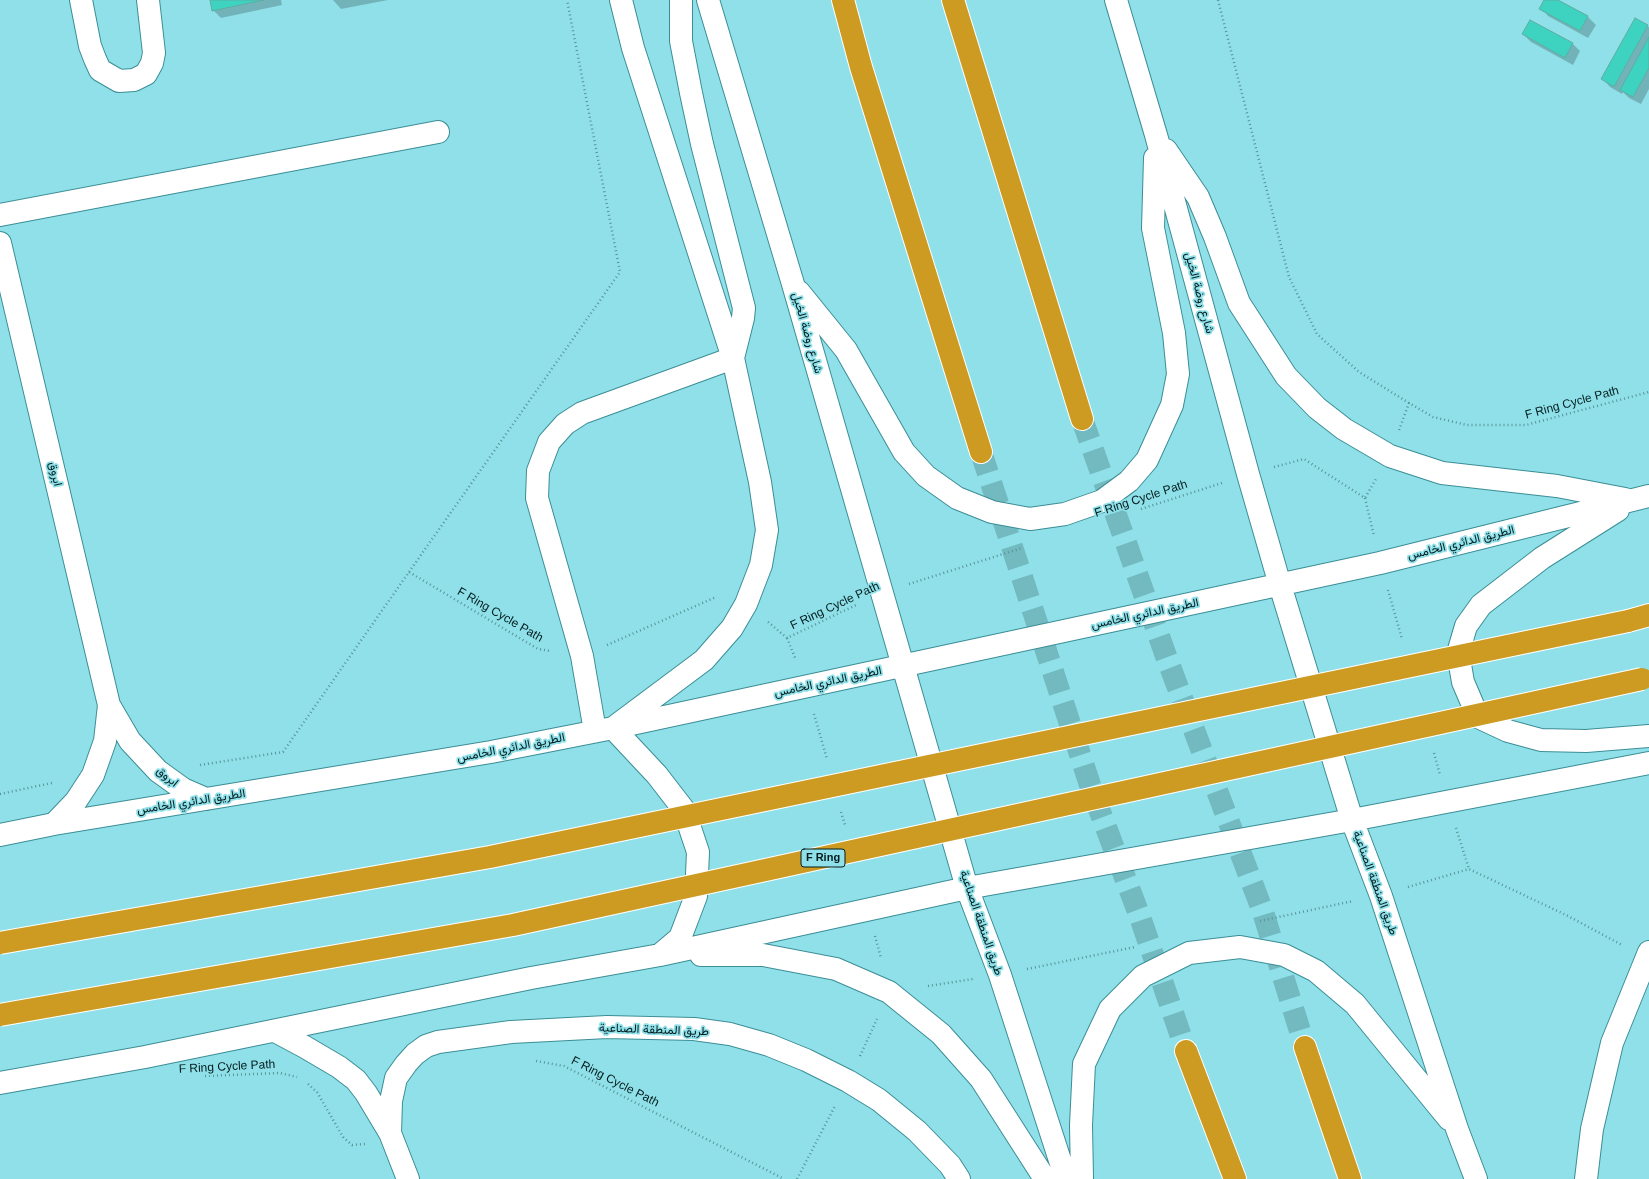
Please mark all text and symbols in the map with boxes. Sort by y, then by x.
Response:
street label: شارع روضة الخيل [1181,251,1217,335]
street label: شارع روضة الخيل [789,291,825,375]
street label: F Ring Cycle Path [1523,384,1621,422]
street label: ابروق [45,460,65,488]
street label: F Ring Cycle Path [1093,477,1189,521]
street label: الطريق الدائري الخامس [1406,523,1516,563]
street label: F Ring Cycle Path [788,579,882,633]
street label: F Ring Cycle Path [455,585,545,645]
street label: الطريق الدائري الخامس [1090,596,1200,632]
street label: الطريق الدائري الخامس [773,664,883,700]
street label: الطريق الدائري الخامس [456,730,566,766]
street label: ابروق [153,764,181,790]
street label: الطريق الدائري الخامس [136,786,246,818]
street label: طريق المنطقة الصناعية [1349,829,1401,937]
road number: F Ring [801,849,845,867]
street label: طريق المنطقة الصناعية [956,869,1006,977]
street label: طريق المنطقة الصناعية [599,1021,709,1039]
street label: F Ring Cycle Path [569,1054,661,1110]
street label: F Ring Cycle Path [178,1057,276,1077]

